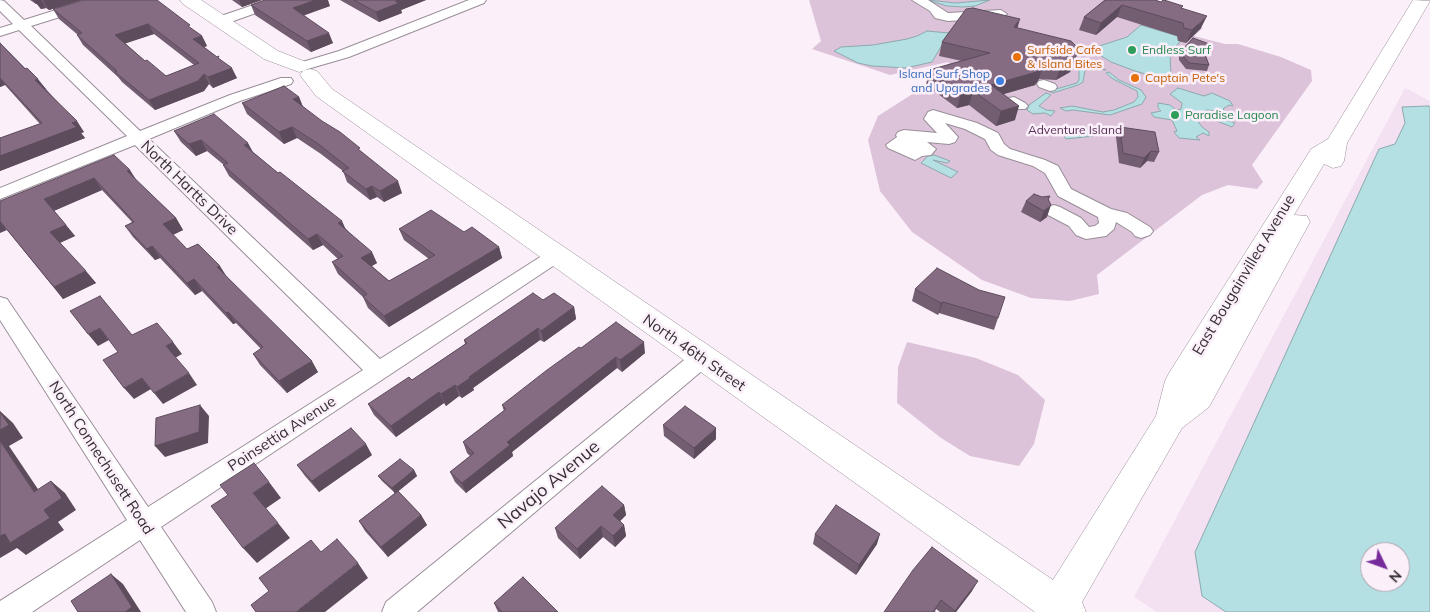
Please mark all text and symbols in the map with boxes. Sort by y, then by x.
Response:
place label: Surfside Cafe & Island Bites [1027,43,1102,71]
place label: Endless Surf [1142,43,1211,57]
marker: Endless Surf [1126,44,1138,56]
marker: Surfside Cafe & Island Bites [1011,51,1023,63]
place label: Island Surf Shop and Upgrades [899,67,990,95]
place label: Captain Pete's [1145,71,1225,85]
marker: Captain Pete's [1129,72,1141,84]
marker: Island Surf Shop and Upgrades [994,75,1006,87]
place label: Paradise Lagoon [1185,108,1279,122]
marker: Paradise Lagoon [1169,109,1181,121]
park label: Adventure Island [1028,123,1122,137]
street label: North Hartts Drive [137,137,241,239]
street label: East Bougainvillea Avenue [1189,192,1299,358]
street label: North 46th Street [639,311,749,395]
street label: North Connechusett Road [45,378,157,538]
street label: Poinsettia Avenue [225,392,339,476]
street label: Navajo Avenue [494,436,604,534]
north arrow [1360,542,1410,592]
text: N [1385,566,1406,586]

